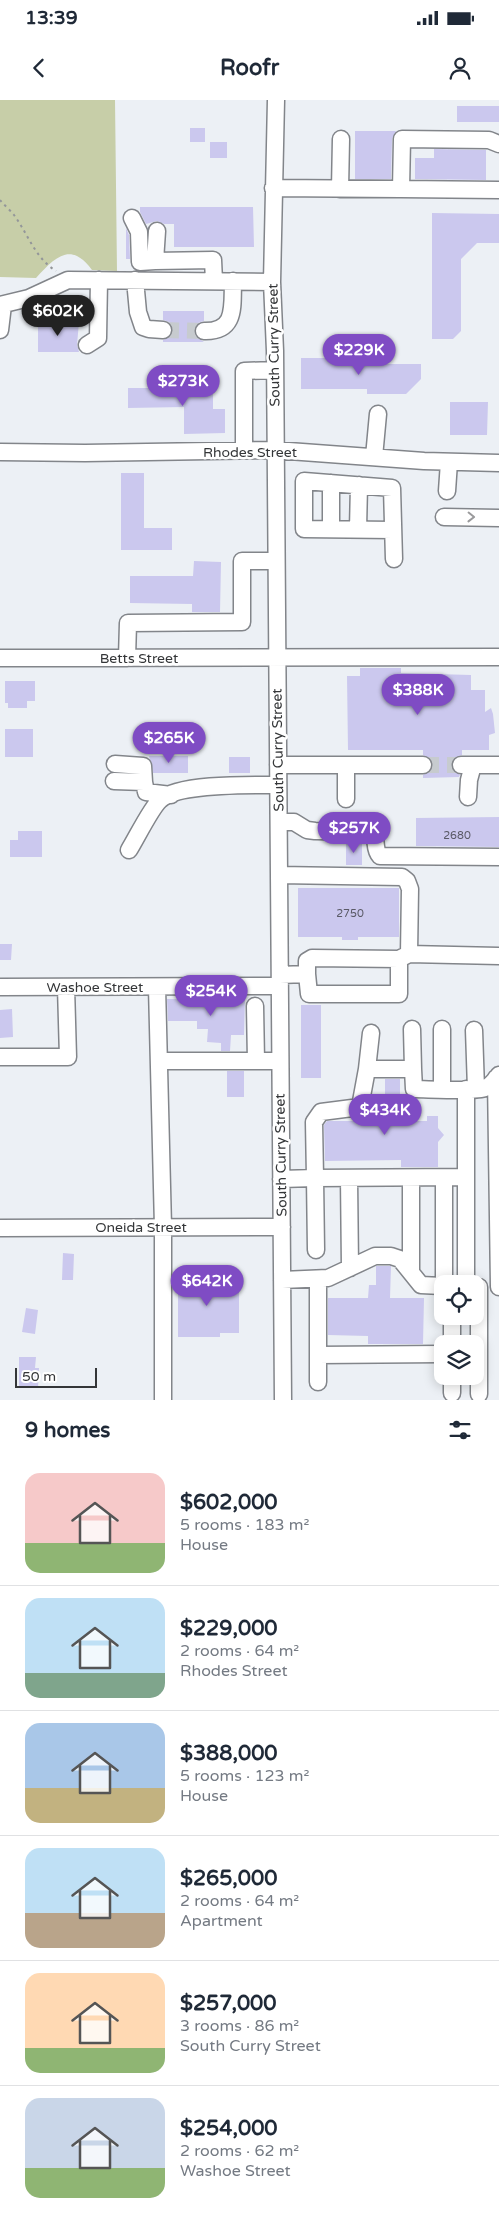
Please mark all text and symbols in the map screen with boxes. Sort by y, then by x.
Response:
text: 13:39 [25,7,78,29]
icon: back [25,54,53,82]
icon: person [446,54,474,82]
text: Roofr [220,55,279,81]
street label: South Curry Street [264,283,284,407]
pin: $602K [23,294,93,337]
text: $602K [33,301,83,321]
pin: $229K [324,334,394,376]
text: $229K [334,340,384,360]
pin: $273K [148,364,218,407]
text: $273K [158,371,208,391]
street label: Rhodes Street [203,444,298,461]
one-way arrow [468,512,476,522]
street label: Betts Street [100,650,179,667]
pin: $388K [383,674,453,716]
text: $388K [393,680,443,700]
street label: South Curry Street [268,688,288,812]
pin: $265K [134,722,204,764]
text: $265K [144,728,194,748]
pin: $257K [319,812,389,854]
text: $257K [329,818,379,838]
house number: 2680 [443,829,471,842]
house number: 2750 [336,907,364,920]
pin: $254K [176,974,246,1017]
street label: Washoe Street [47,979,144,996]
text: $254K [186,981,236,1001]
street label: South Curry Street [271,1093,291,1217]
pin: $434K [350,1094,420,1136]
text: $434K [360,1100,410,1120]
street label: Oneida Street [95,1219,187,1236]
pin: $642K [172,1264,242,1307]
text: $642K [182,1271,232,1291]
map controls [434,1275,484,1385]
button: locate [434,1275,484,1325]
button: layers [434,1335,484,1385]
scale bar [15,1365,98,1388]
text: 50 m [22,1368,56,1385]
icon: filters [446,1416,474,1444]
text: 9 homes [25,1418,110,1443]
text: $602,000 [180,1490,278,1515]
icon: home [65,1493,125,1553]
text: 5 rooms · 183 m² [180,1515,309,1535]
text: House [180,1535,228,1555]
text: $229,000 [180,1616,278,1641]
icon: home [65,1618,125,1678]
text: 2 rooms · 64 m² [180,1641,299,1661]
text: Rhodes Street [180,1661,288,1681]
text: $388,000 [180,1741,278,1766]
icon: home [65,1743,125,1803]
text: 5 rooms · 123 m² [180,1766,309,1786]
text: House [180,1786,228,1806]
text: $265,000 [180,1866,277,1891]
icon: home [65,1868,125,1928]
text: 2 rooms · 64 m² [180,1891,299,1911]
text: Apartment [180,1911,263,1931]
text: $257,000 [180,1991,276,2016]
icon: home [65,1993,125,2053]
text: 3 rooms · 86 m² [180,2016,299,2036]
text: South Curry Street [180,2036,321,2056]
text: $254,000 [180,2116,278,2141]
icon: home [65,2118,125,2178]
text: 2 rooms · 62 m² [180,2141,299,2161]
text: Washoe Street [180,2161,291,2181]

